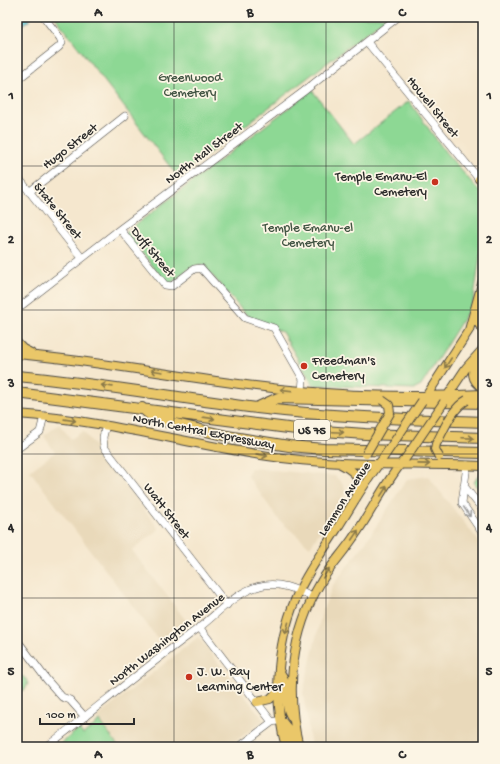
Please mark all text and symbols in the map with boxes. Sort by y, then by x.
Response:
text: A [93,6,103,21]
text: B [246,6,255,21]
text: C [397,6,407,21]
park label: Greenwood Cemetery [158,71,223,101]
street label: Howell Street [403,74,462,143]
text: 1 [7,89,14,104]
text: 1 [485,89,492,104]
street label: North Hall Street [163,119,248,188]
street label: Hugo Street [40,120,102,173]
place label: Temple Emanu-El Cemetery [334,170,428,200]
marker: Temple Emanu-El Cemetery [430,177,440,187]
street label: State Street [30,180,85,244]
park label: Temple Emanu-el Cemetery [262,221,353,251]
street label: Duff Street [126,224,178,282]
text: 2 [8,233,15,248]
text: 2 [486,233,493,248]
place label: Freedman's Cemetery [311,354,376,384]
one-way arrow [444,357,452,368]
marker: Freedman's Cemetery [299,361,309,371]
one-way arrow [151,367,164,375]
text: 3 [7,377,15,392]
text: 3 [485,377,493,392]
one-way arrow [101,382,114,390]
one-way arrow [280,386,293,393]
street label: North Central Expressway [131,411,276,454]
one-way arrow [202,414,215,422]
one-way arrow [63,416,76,424]
road number: US 75 [294,420,330,440]
one-way arrow [331,429,344,436]
one-way arrow [461,434,474,441]
one-way arrow [256,451,269,459]
street label: Lemmon Avenue [316,459,375,539]
one-way arrow [417,460,430,468]
street label: Watt Street [140,481,193,544]
one-way arrow [380,485,388,497]
one-way arrow [463,506,471,517]
text: 4 [7,521,15,536]
text: 4 [485,521,493,536]
one-way arrow [351,530,359,541]
one-way arrow [322,568,330,579]
street label: North Washington Avenue [107,590,228,690]
one-way arrow [283,621,290,634]
text: 5 [8,665,15,680]
place label: J. W. Ray Learning Center [197,665,284,695]
text: 5 [486,665,493,680]
marker: J. W. Ray Learning Center [184,672,194,682]
scale bar [40,700,134,726]
text: 100 m [45,709,76,723]
text: A [93,748,103,763]
text: B [246,748,255,763]
text: C [397,748,407,763]

